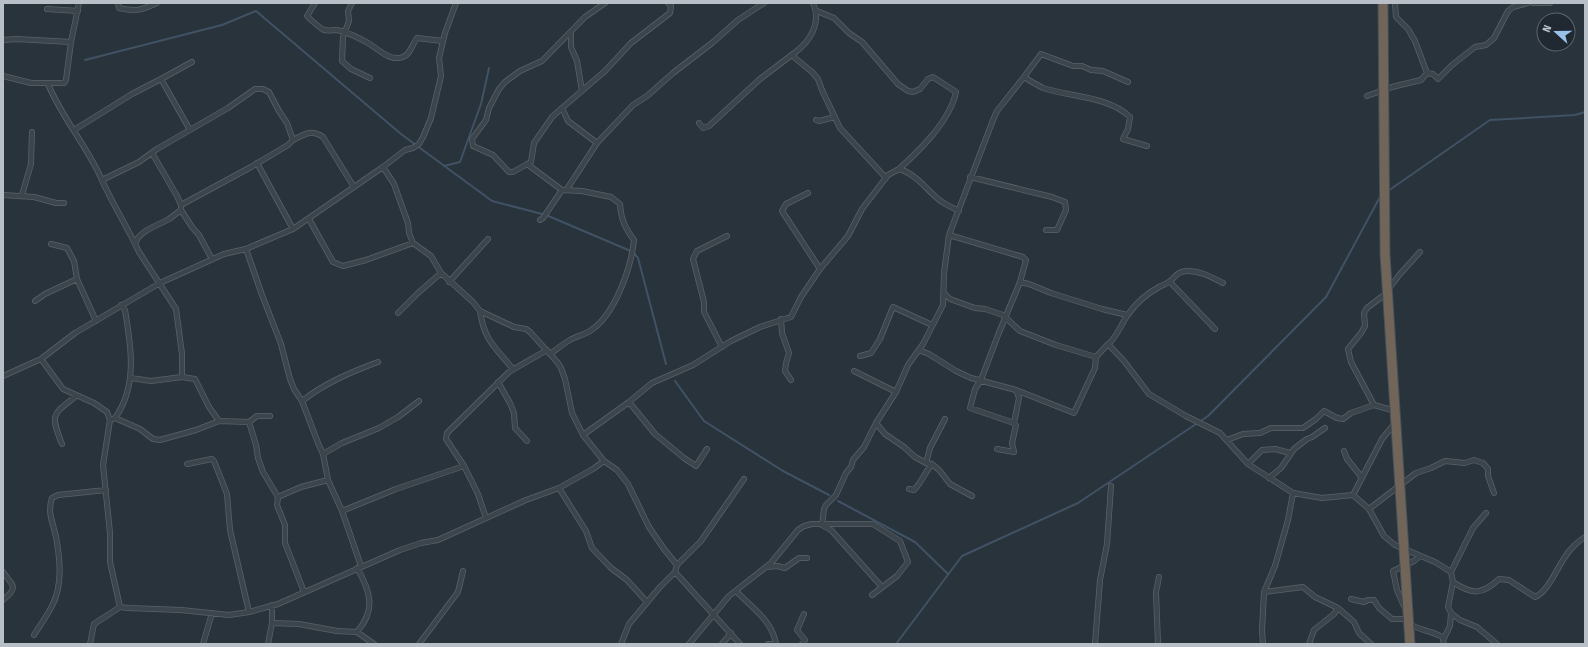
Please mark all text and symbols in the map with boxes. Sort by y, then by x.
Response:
north arrow [1536,12,1576,52]
text: N [1540,23,1554,34]

